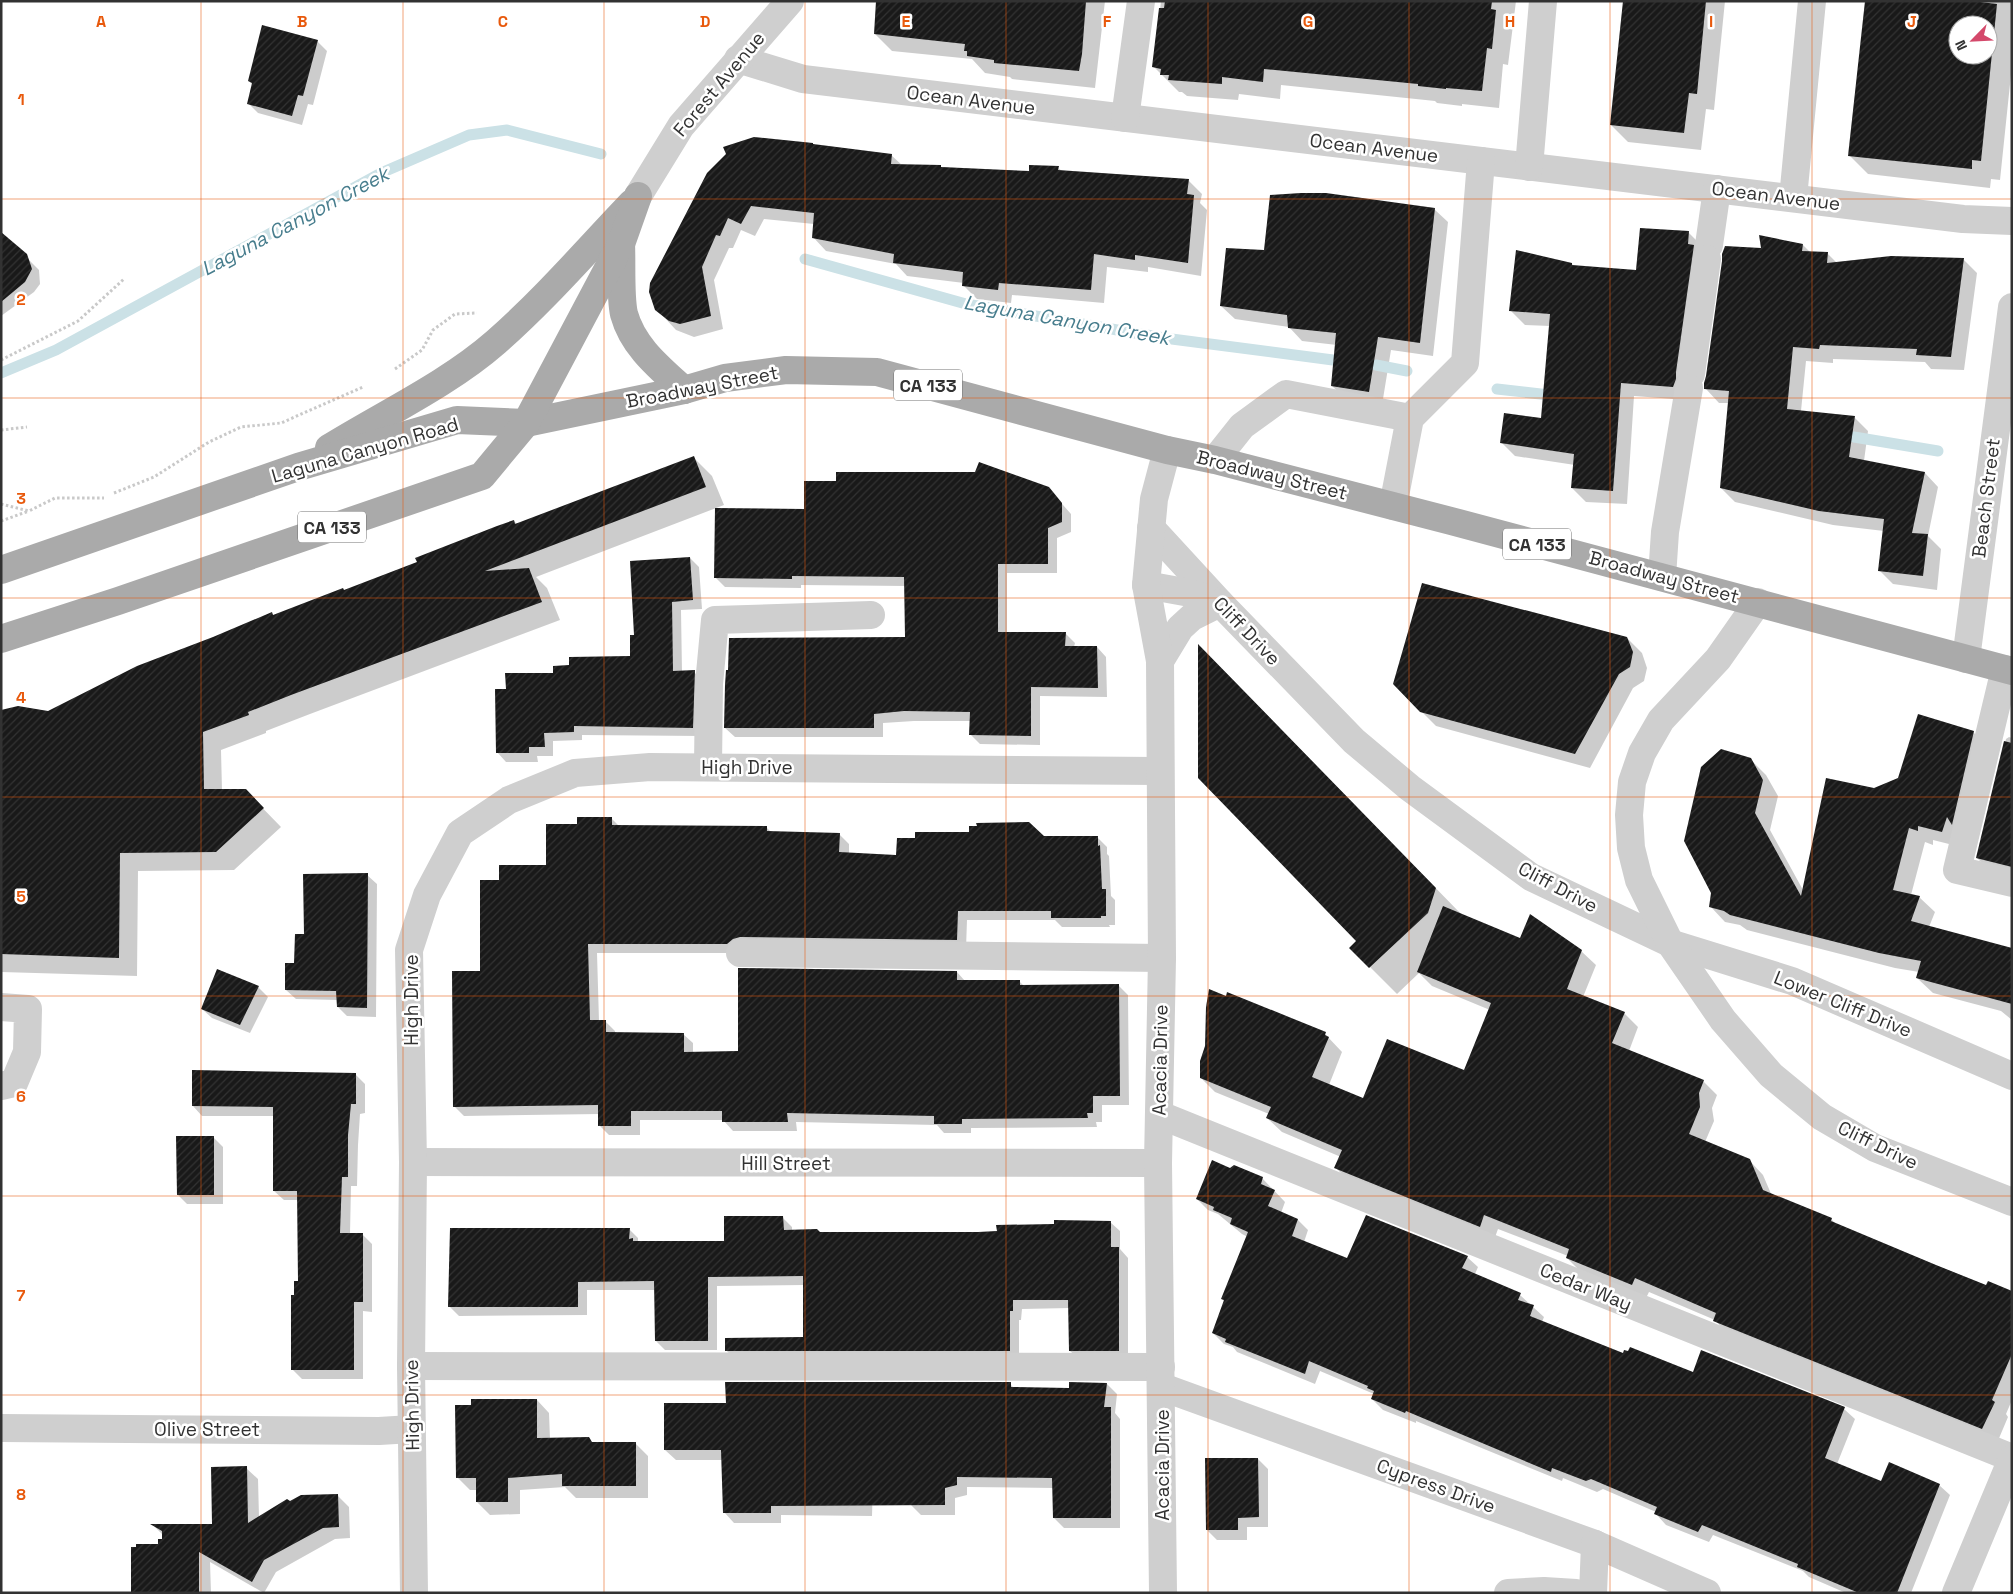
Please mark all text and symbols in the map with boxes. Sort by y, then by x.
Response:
text: A [96,11,106,32]
text: B [297,11,307,32]
text: C [498,11,508,32]
text: D [700,11,710,32]
text: E [902,11,911,32]
text: F [1103,11,1112,32]
text: G [1303,11,1313,32]
text: H [1505,11,1515,32]
text: I [1709,11,1713,32]
text: J [1907,11,1917,32]
north arrow [1948,15,1998,65]
street label: Forest Avenue [668,26,770,142]
text: N [1951,37,1971,53]
street label: Ocean Avenue [905,80,1037,120]
text: 1 [17,89,25,110]
street label: Ocean Avenue [1308,128,1440,168]
water label: Laguna Canyon Creek [197,159,395,282]
street label: Ocean Avenue [1710,176,1842,216]
text: 2 [16,289,26,310]
water label: Laguna Canyon Creek [962,289,1174,351]
street label: Broadway Street [624,360,780,414]
road number: CA 133 [894,370,962,400]
street label: Laguna Canyon Road [269,411,461,489]
street label: Beach Street [1966,437,2006,559]
street label: Broadway Street [1194,444,1350,506]
text: 3 [16,488,26,509]
road number: CA 133 [298,512,366,542]
road number: CA 133 [1503,528,1571,560]
street label: Broadway Street [1586,545,1742,609]
street label: Cliff Drive [1208,591,1286,671]
text: 4 [16,687,26,708]
street label: High Drive [701,755,793,780]
street label: Cliff Drive [1514,856,1602,918]
text: 5 [16,886,26,907]
street label: High Drive [399,954,424,1046]
street label: Lower Cliff Drive [1770,965,1916,1043]
street label: Acacia Drive [1147,1004,1173,1116]
text: 6 [16,1086,26,1107]
street label: Cliff Drive [1834,1115,1922,1175]
street label: Hill Street [741,1151,831,1176]
street label: Cedar Way [1536,1257,1636,1317]
text: 7 [17,1285,26,1306]
street label: High Drive [399,1359,425,1451]
street label: Acacia Drive [1150,1409,1175,1521]
street label: Olive Street [154,1417,260,1442]
street label: Cypress Drive [1373,1453,1499,1519]
text: 8 [16,1484,26,1505]

